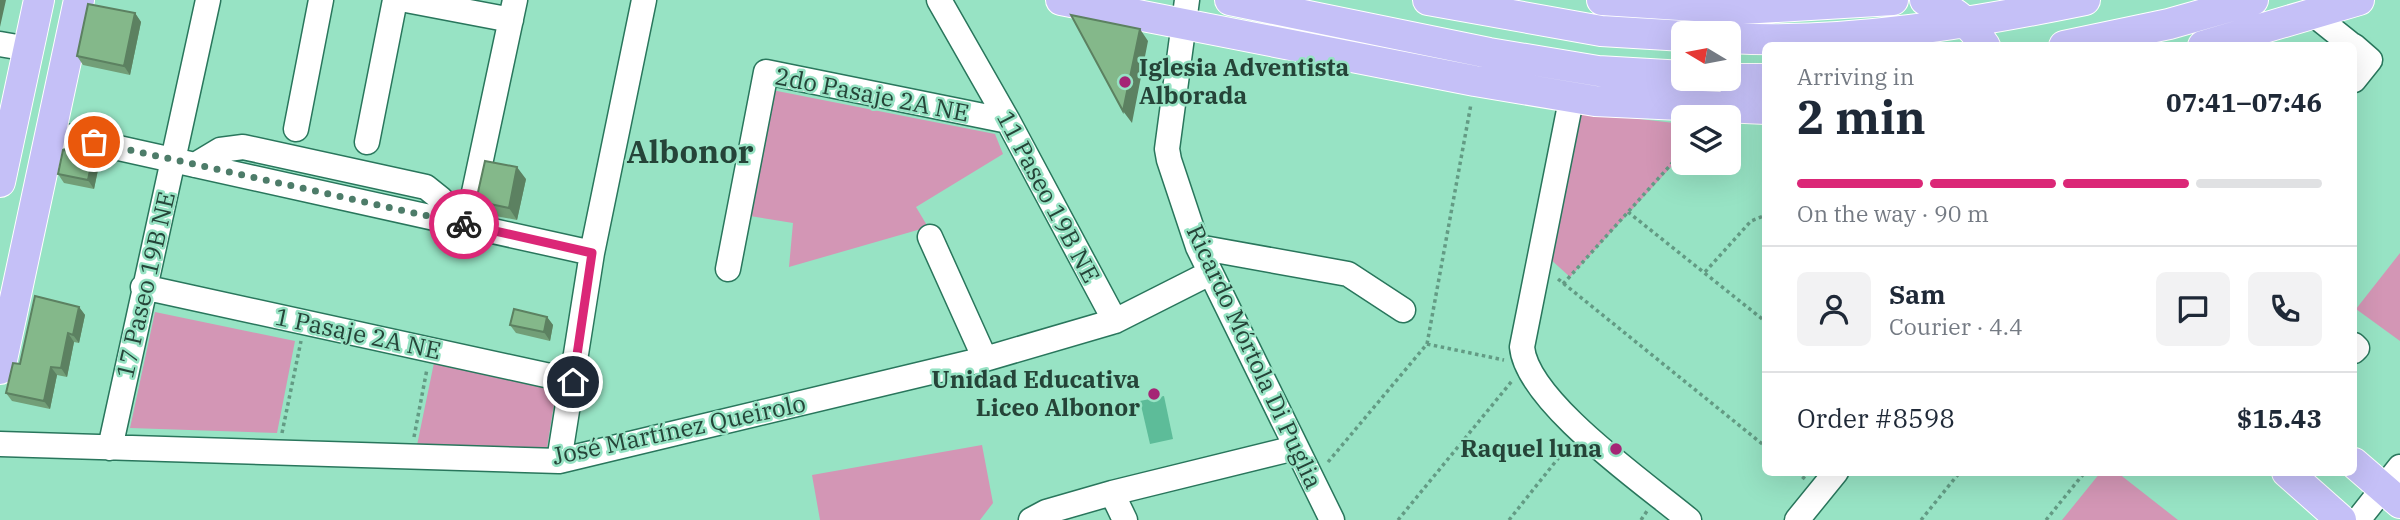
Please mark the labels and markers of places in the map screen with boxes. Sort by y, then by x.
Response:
place label: Iglesia Adventista Alborada [1139,51,1349,111]
marker: Iglesia Adventista Alborada [1117,74,1133,90]
pin [64,112,124,172]
pin [543,352,603,412]
place label: Unidad Educativa Liceo Albonor [931,363,1140,423]
marker: Unidad Educativa Liceo Albonor [1146,386,1162,402]
place label: Raquel luna [1460,432,1602,464]
marker: Raquel luna [1608,441,1624,457]

